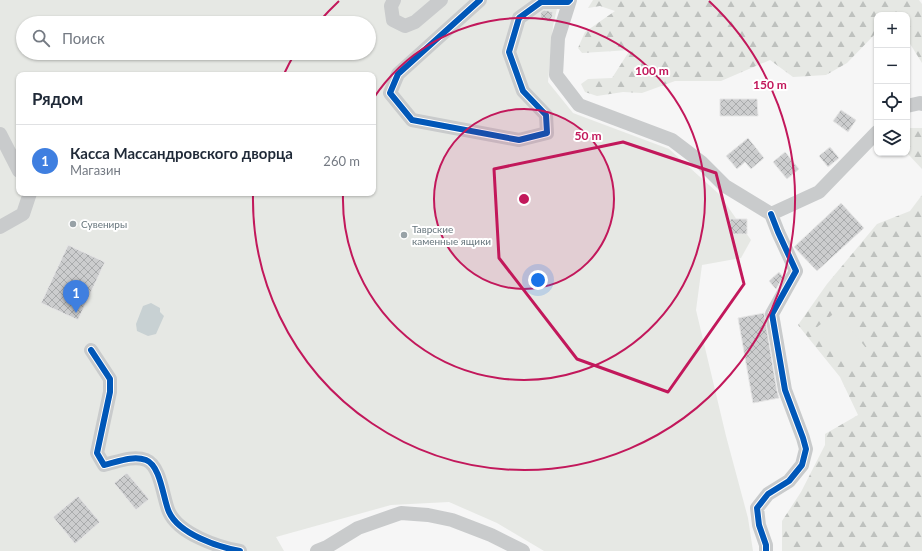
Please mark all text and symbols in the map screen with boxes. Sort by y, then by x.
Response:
map controls [874,12,910,156]
button: + [874,12,910,48]
search box [16,16,376,60]
icon: search [30,27,52,49]
text: Поиск [62,29,105,47]
button: − [874,48,910,84]
text: 100 m [635,63,669,78]
text: 150 m [753,77,787,92]
button: locate [874,84,910,120]
text: Рядом [32,88,83,109]
button: layers [874,120,910,156]
text: 50 m [575,128,601,143]
text: Касса Массандровского дворца [70,144,293,162]
text: 1 [41,153,49,169]
text: 260 m [323,153,360,169]
text: Магазин [70,162,121,178]
centre of rings [517,192,531,206]
place label: Сувениры [81,218,127,230]
marker: Сувениры [68,219,78,229]
place label: Таврские каменные ящики [412,223,491,247]
marker: Таврские каменные ящики [399,230,409,240]
your location [528,270,548,290]
pin: 1 [63,280,89,313]

